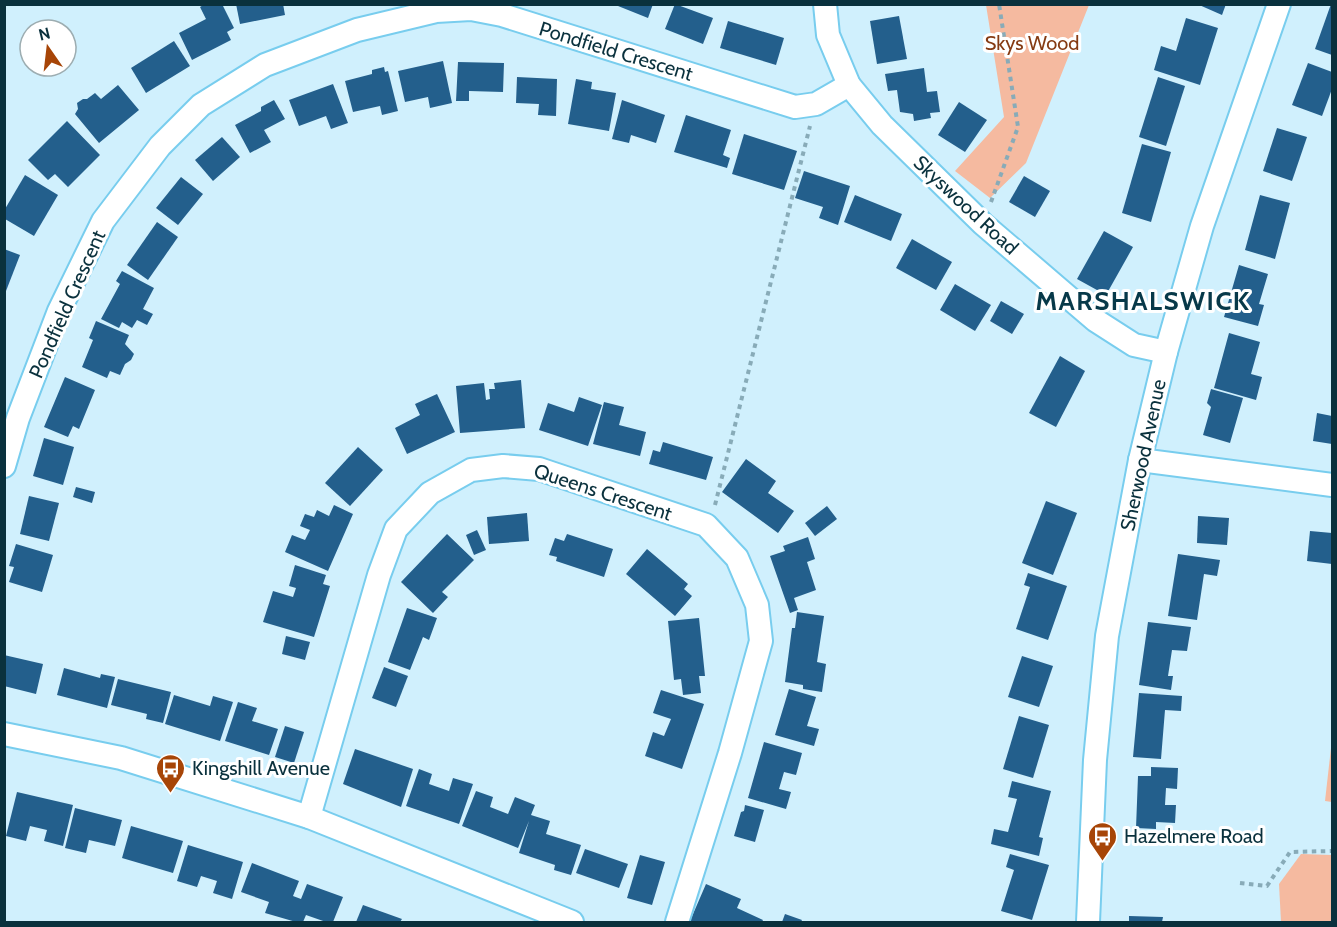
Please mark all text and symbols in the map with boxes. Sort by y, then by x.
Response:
street label: Pondfield Crescent [536,16,696,86]
north arrow [18,18,78,78]
text: N [37,23,52,45]
park label: Skys Wood [985,31,1079,55]
street label: Skyswood Road [909,150,1023,260]
street label: Pondfield Crescent [24,226,111,382]
district label: MARSHALSWICK [1035,285,1251,317]
street label: Sherwood Avenue [1115,377,1171,533]
street label: Queens Crescent [531,458,675,526]
bus stop icon: Kingshill Avenue [155,752,187,794]
place label: Kingshill Avenue [192,756,330,780]
bus stop icon: Hazelmere Road [1087,820,1119,862]
place label: Hazelmere Road [1124,824,1264,848]

